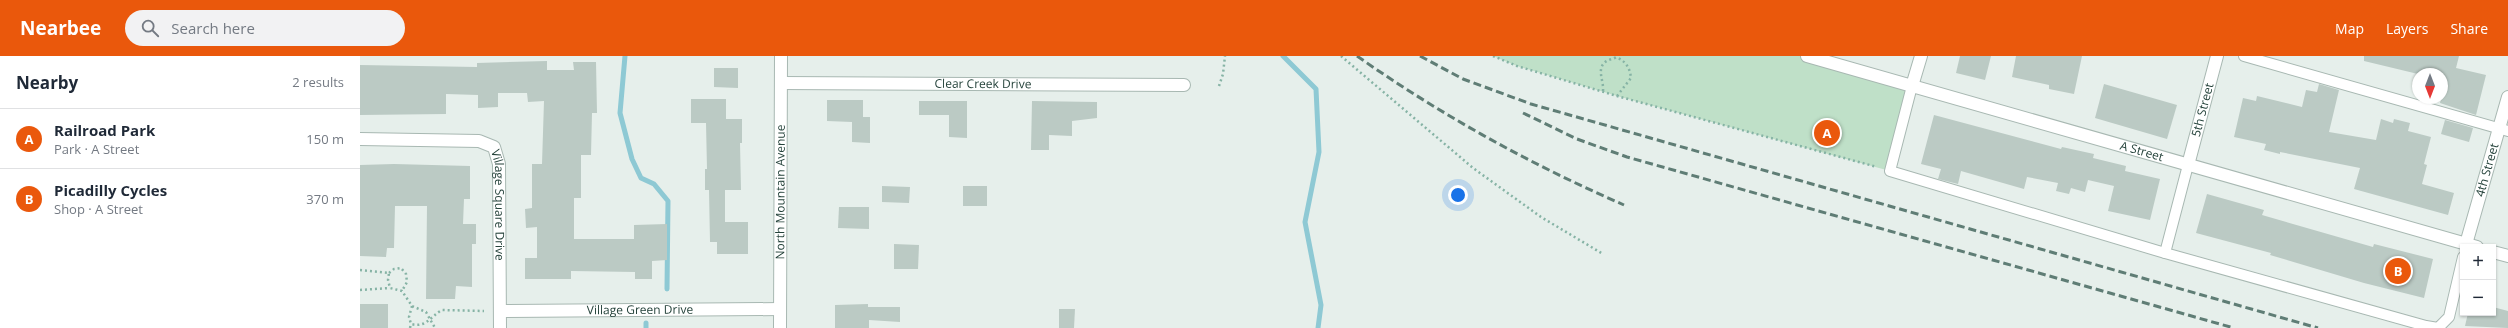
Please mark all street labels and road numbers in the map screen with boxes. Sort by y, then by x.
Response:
street label: Clear Creek Drive [935,75,1032,92]
street label: 5th Street [2187,81,2217,139]
street label: North Mountain Avenue [771,124,789,260]
street label: A Street [2118,137,2165,165]
street label: 4th Street [2471,141,2502,199]
street label: Village Square Drive [487,147,509,261]
street label: Village Green Drive [587,301,693,318]

